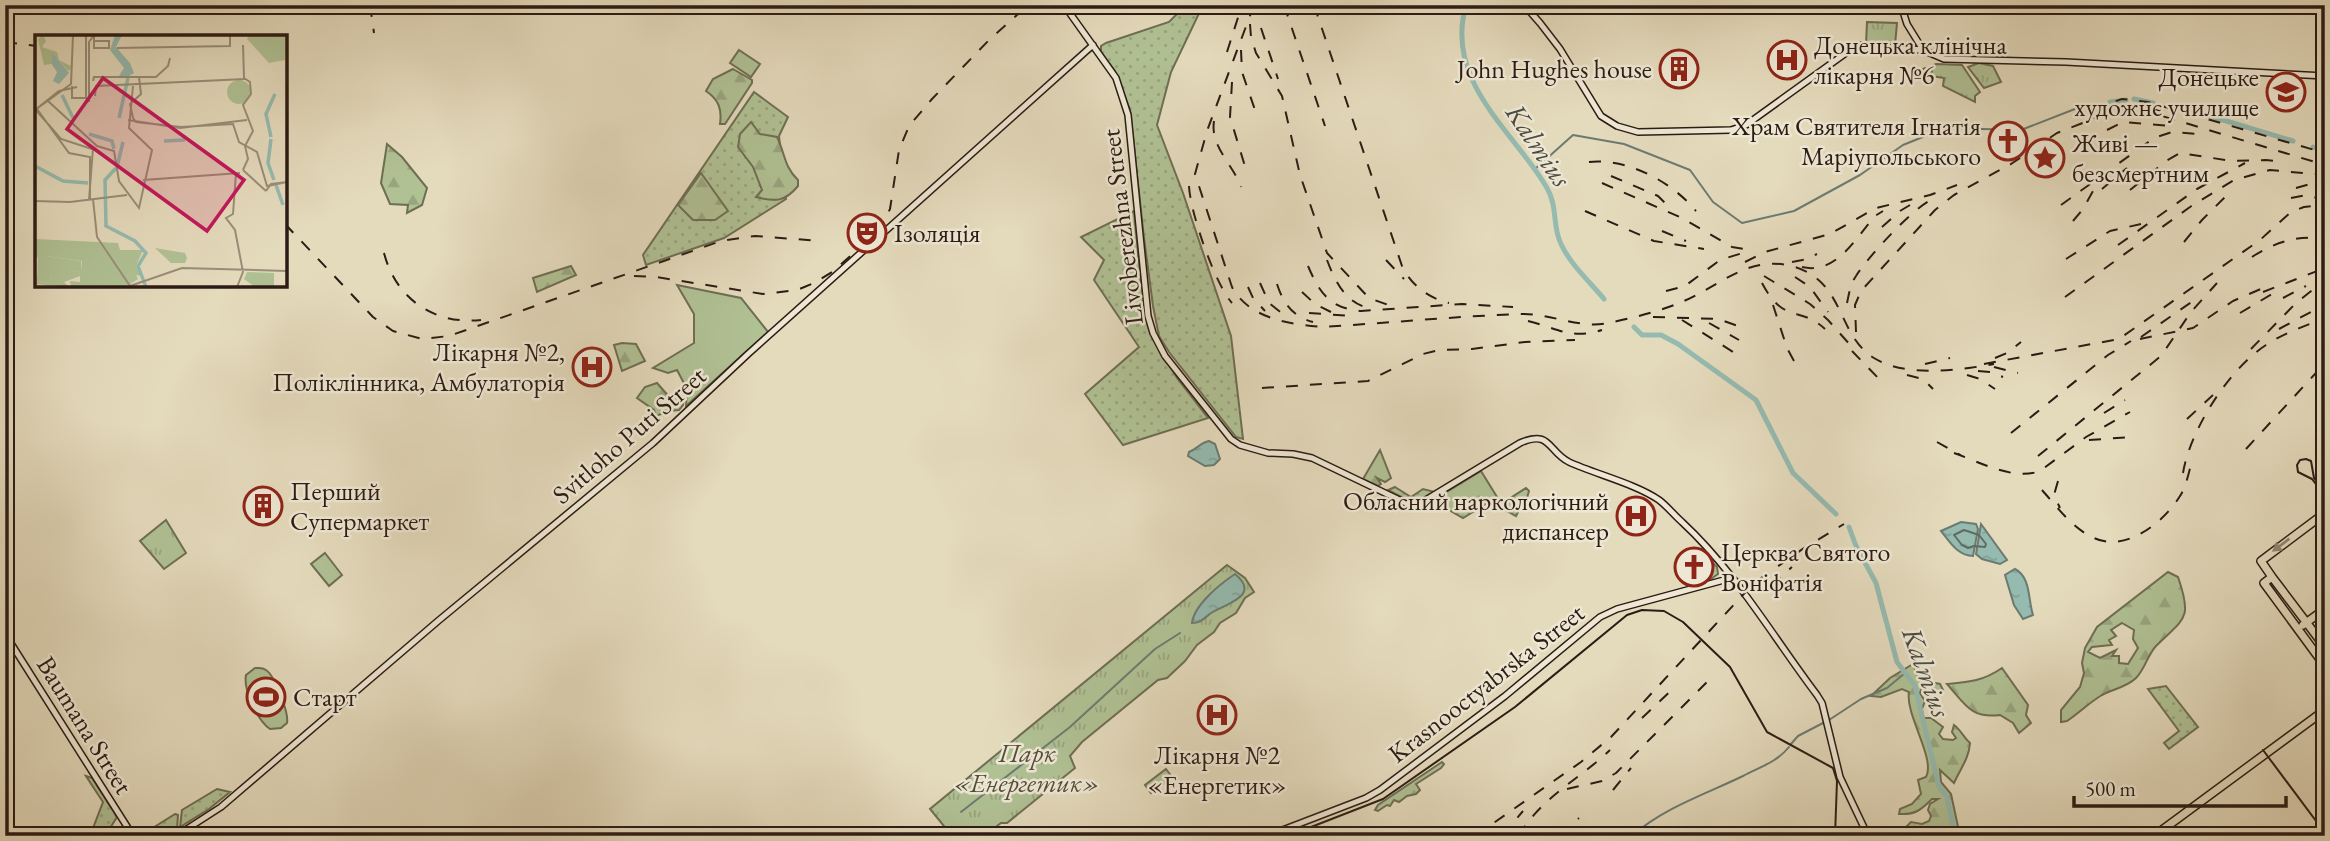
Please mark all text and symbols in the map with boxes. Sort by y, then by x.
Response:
place label: Донецька клінічна лікарня №6 [1814,28,2007,92]
inset map [35,35,287,287]
hospital icon: Донецька клінічна лікарня №6 [1766,39,1808,81]
building icon: John Hughes house [1658,48,1700,90]
place label: John Hughes house [1455,52,1652,86]
place label: Донецьке художнє училище [2074,60,2259,124]
school or university icon: Донецьке художнє училище [2265,71,2307,113]
water label: Kalmius [1497,96,1580,194]
place label: Храм Святителя Ігнатія Маріупольського [1731,109,1981,173]
church icon: Храм Святителя Ігнатія Маріупольського [1987,120,2029,162]
place label: Живі — безсмертним [2071,126,2209,190]
street label: Livoberezhna Street [1093,127,1151,327]
place icon: Живі — безсмертним [2024,137,2066,179]
theatre icon: Ізоляція [846,212,888,254]
place label: Ізоляція [894,216,980,250]
place label: Лікарня №2, Поліклінника, Амбулаторія [272,335,565,399]
hospital icon: Лікарня №2, Поліклінника, Амбулаторія [571,346,613,388]
street label: Svitloho Puti Street [545,359,713,511]
place label: Перший Супермаркет [290,474,429,538]
place label: Обласний наркологічний диспансер [1343,484,1609,548]
building icon: Перший Супермаркет [242,485,284,527]
hospital icon: Обласний наркологічний диспансер [1615,495,1657,537]
place label: Церква Святого Воніфатія [1721,535,1890,599]
one-way arrow [2272,538,2290,553]
church icon: Церква Святого Воніфатія [1673,546,1715,588]
street label: Krasnooctyabrska Street [1381,596,1591,770]
water label: Kalmius [1894,621,1960,722]
street label: Baumana Street [29,650,141,800]
sports icon: Старт [245,676,287,718]
place label: Старт [293,680,357,714]
hospital icon: Лікарня №2 «Енергетик» [1196,694,1238,736]
park label: Парк «Енергетик» [954,736,1100,800]
place label: Лікарня №2 «Енергетик» [1148,738,1286,802]
scale bar [2074,764,2286,808]
text: 500 m [2085,775,2136,802]

